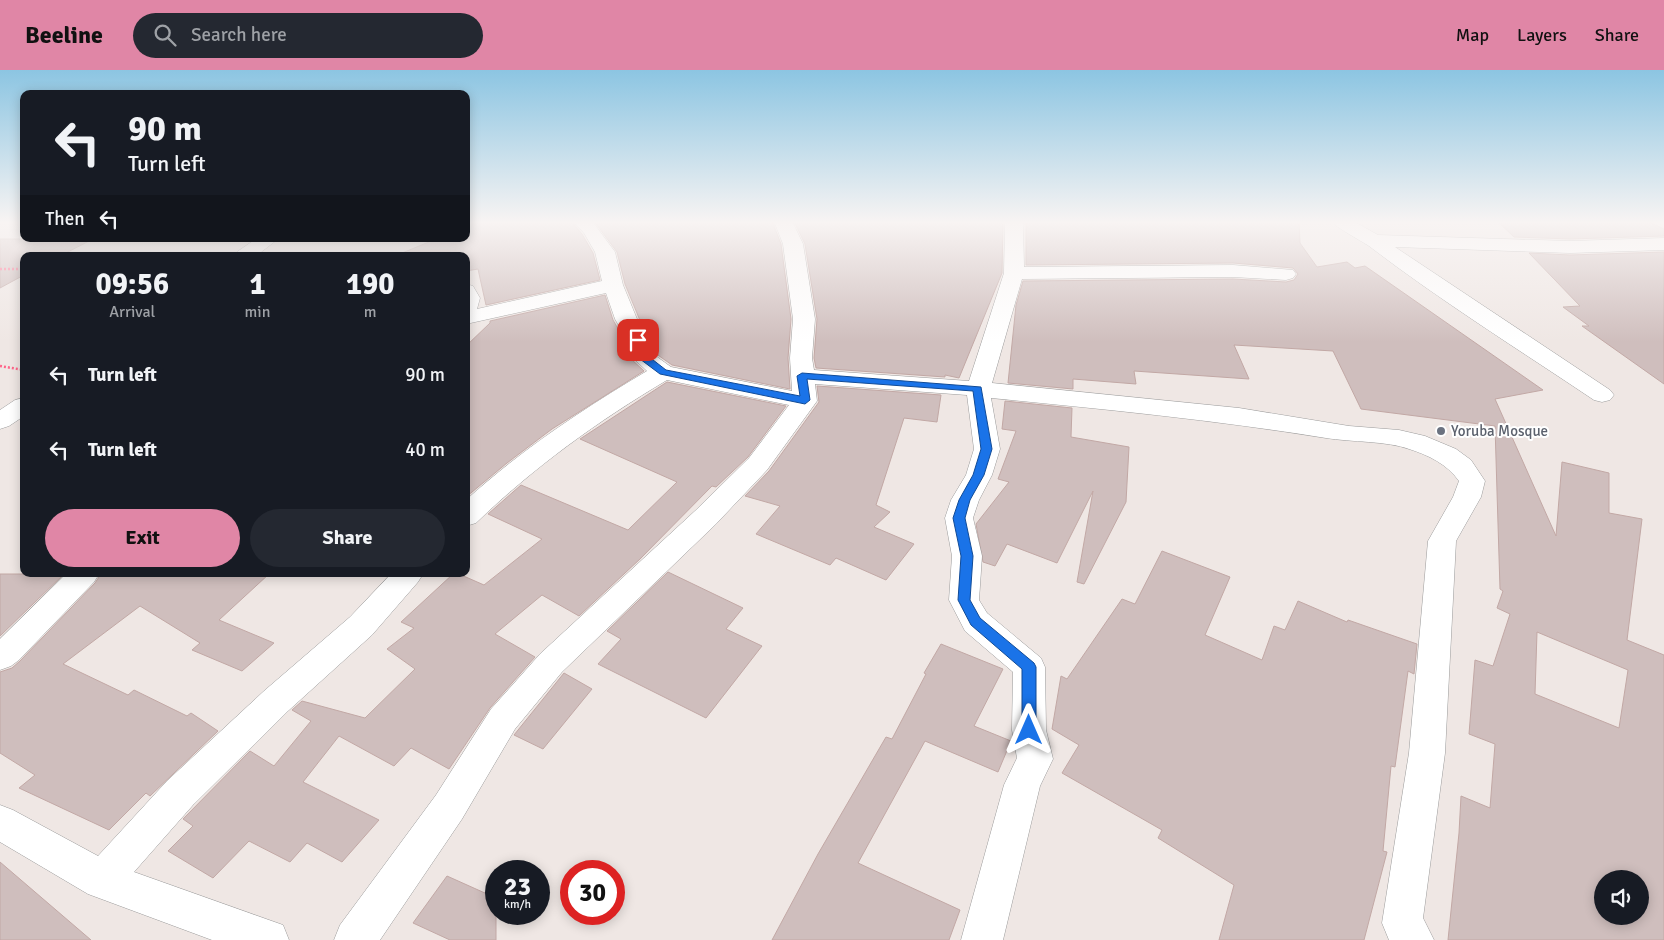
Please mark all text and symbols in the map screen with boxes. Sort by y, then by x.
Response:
search box [133,13,483,58]
text: Beeline [25,20,103,50]
icon: search [151,21,179,49]
text: Search here [191,23,287,47]
text: Map [1456,24,1489,46]
text: Layers [1517,24,1567,46]
text: Share [1595,24,1639,46]
text: 90 m [128,107,202,150]
icon: left [45,110,110,175]
text: Turn left [128,150,206,177]
icon: left [95,205,123,233]
text: Then [45,207,85,231]
text: 09:56 [95,266,169,303]
text: 1 [249,266,266,303]
text: 190 [346,266,394,303]
text: Arrival [109,302,155,322]
text: min [245,302,270,322]
text: m [364,302,377,322]
pin [617,319,659,361]
icon: arrive [624,326,652,354]
icon: left [45,361,73,389]
text: Turn left [88,363,157,387]
text: 90 m [405,363,445,387]
place label: Yoruba Mosque [1451,422,1548,440]
marker: Yoruba Mosque [1435,425,1447,437]
icon: left [45,436,73,464]
text: Turn left [88,438,157,462]
text: 40 m [405,438,445,462]
button: Exit [45,509,240,567]
button: Share [250,509,445,567]
position arrow [1002,703,1054,755]
speed limit sign: 30 [560,860,625,925]
map controls [1594,870,1649,925]
button: sound [1594,870,1649,925]
text: 23 [504,871,531,902]
text: km/h [504,897,531,912]

